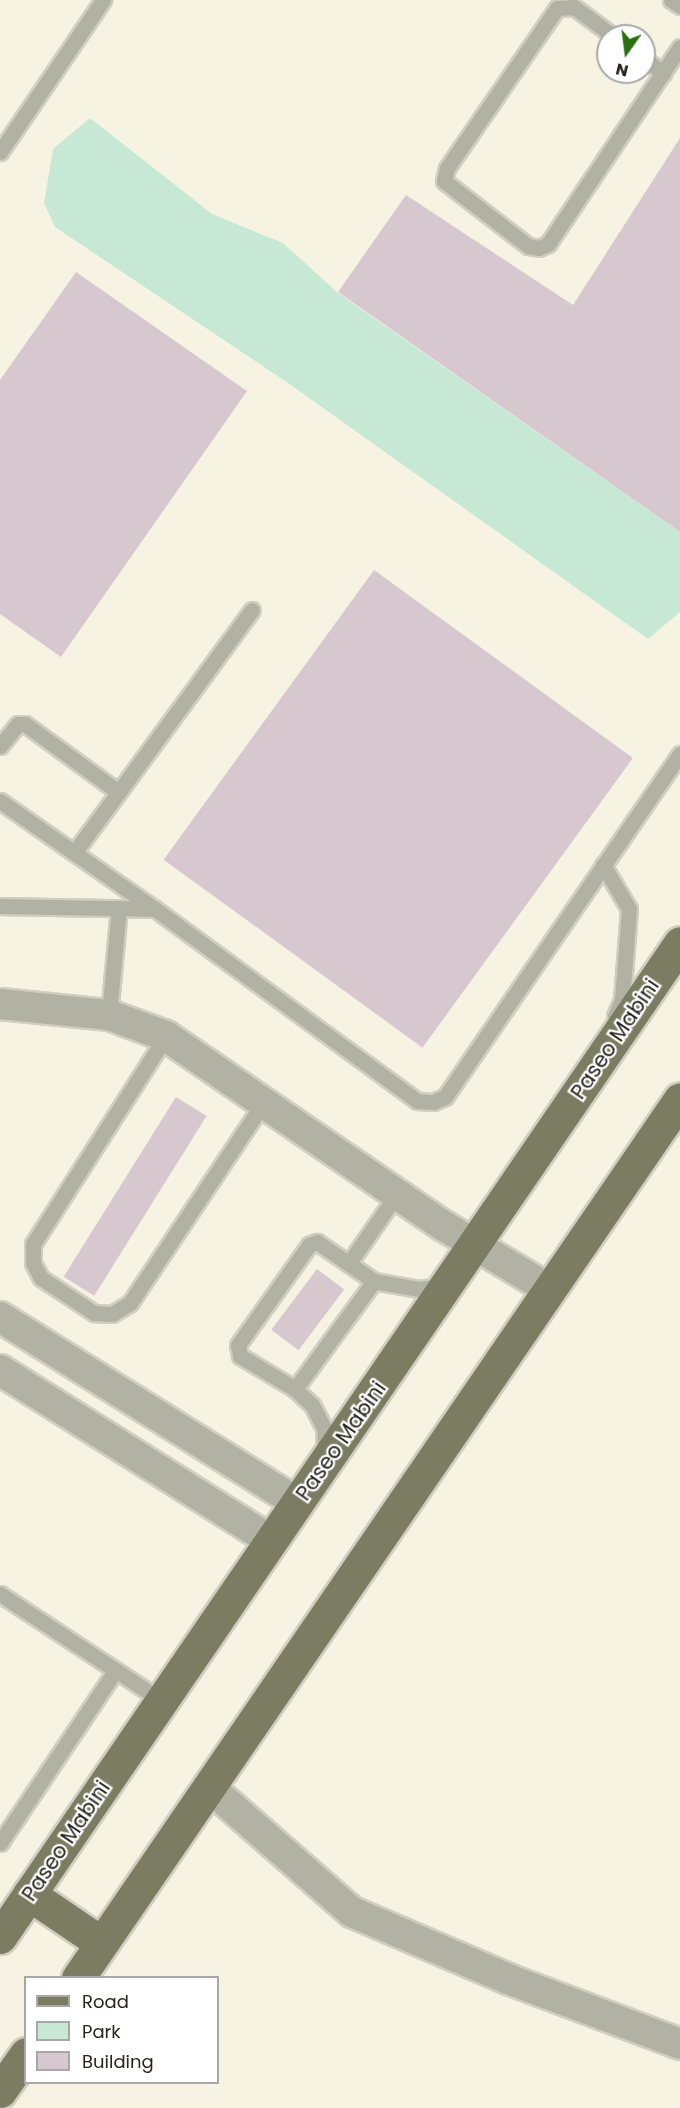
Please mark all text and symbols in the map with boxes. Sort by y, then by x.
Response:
north arrow [596,24,656,84]
text: N [613,57,631,83]
street label: Paseo Mabini [566,974,664,1104]
street label: Paseo Mabini [291,1377,391,1505]
street label: Paseo Mabini [17,1776,115,1906]
legend [24,1976,219,2084]
text: Road [82,1989,129,2014]
text: Park [82,2019,121,2044]
text: Building [82,2049,154,2074]

